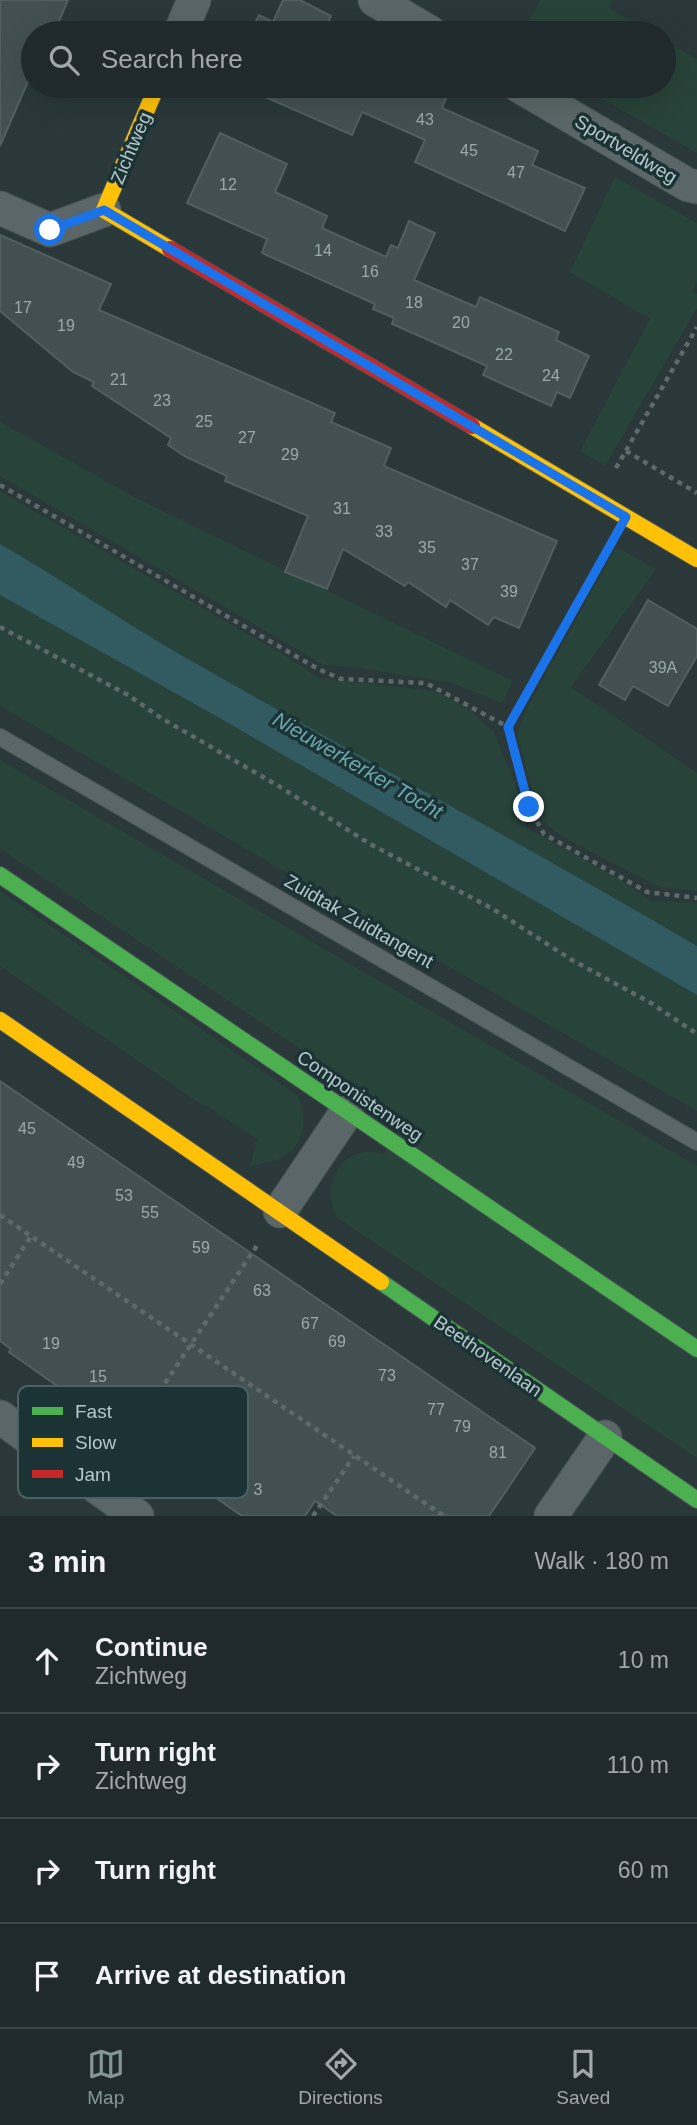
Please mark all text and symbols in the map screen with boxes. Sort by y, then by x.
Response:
search box [21,21,676,98]
icon: search [45,41,83,79]
text: Search here [101,44,243,74]
street label: Zichtweg [106,109,156,187]
street label: Sportveldweg [571,110,681,188]
house number: 43 [416,111,434,128]
house number: 45 [460,142,478,159]
house number: 47 [507,164,525,181]
house number: 12 [219,176,237,193]
route start [34,214,65,245]
house number: 14 [314,242,332,259]
house number: 16 [361,263,379,280]
house number: 18 [405,294,423,311]
house number: 17 [14,299,32,316]
house number: 20 [452,314,470,331]
house number: 19 [57,317,75,334]
house number: 22 [495,346,513,363]
house number: 24 [542,367,560,384]
house number: 21 [110,371,128,388]
house number: 23 [153,392,171,409]
house number: 25 [195,413,213,430]
house number: 27 [238,429,256,446]
house number: 29 [281,446,299,463]
house number: 31 [333,500,351,517]
house number: 33 [375,523,393,540]
house number: 35 [418,539,436,556]
house number: 37 [461,556,479,573]
house number: 39 [500,583,518,600]
house number: 39A [649,659,678,676]
water label: Nieuwerkerker Tocht [269,707,448,823]
route end [513,791,544,822]
street label: Zuidtak Zuidtangent [281,870,438,972]
street label: Componistenweg [293,1046,427,1146]
house number: 45 [18,1120,36,1137]
house number: 49 [67,1154,85,1171]
house number: 53 [115,1187,133,1204]
house number: 55 [141,1204,159,1221]
house number: 59 [192,1239,210,1256]
house number: 63 [253,1282,271,1299]
street label: Beethovenlaan [430,1311,546,1401]
house number: 67 [301,1315,319,1332]
house number: 69 [328,1333,346,1350]
house number: 19 [42,1335,60,1352]
house number: 73 [378,1367,396,1384]
house number: 15 [89,1368,107,1385]
legend [18,1386,248,1498]
text: Fast [75,1401,113,1422]
house number: 77 [427,1401,445,1418]
house number: 79 [453,1418,471,1435]
text: Slow [75,1432,116,1453]
house number: 81 [489,1444,507,1461]
text: Jam [75,1464,111,1485]
house number: 3 [254,1481,263,1498]
text: 3 min [28,1545,106,1578]
text: Walk · 180 m [534,1548,669,1574]
text: Continue [95,1632,208,1662]
icon: ahead [28,1642,66,1680]
text: 10 m [618,1647,669,1673]
text: Zichtweg [95,1663,187,1689]
text: Turn right [95,1737,216,1767]
icon: right [28,1747,66,1785]
text: 110 m [607,1752,669,1778]
text: Zichtweg [95,1768,187,1794]
icon: right [28,1852,66,1890]
text: Turn right [95,1855,216,1885]
text: 60 m [618,1857,669,1883]
icon: arrive [28,1957,66,1995]
text: Arrive at destination [95,1960,346,1990]
tab: Map [87,2045,125,2109]
tab: Directions [298,2045,383,2109]
tab: Saved [556,2045,610,2109]

